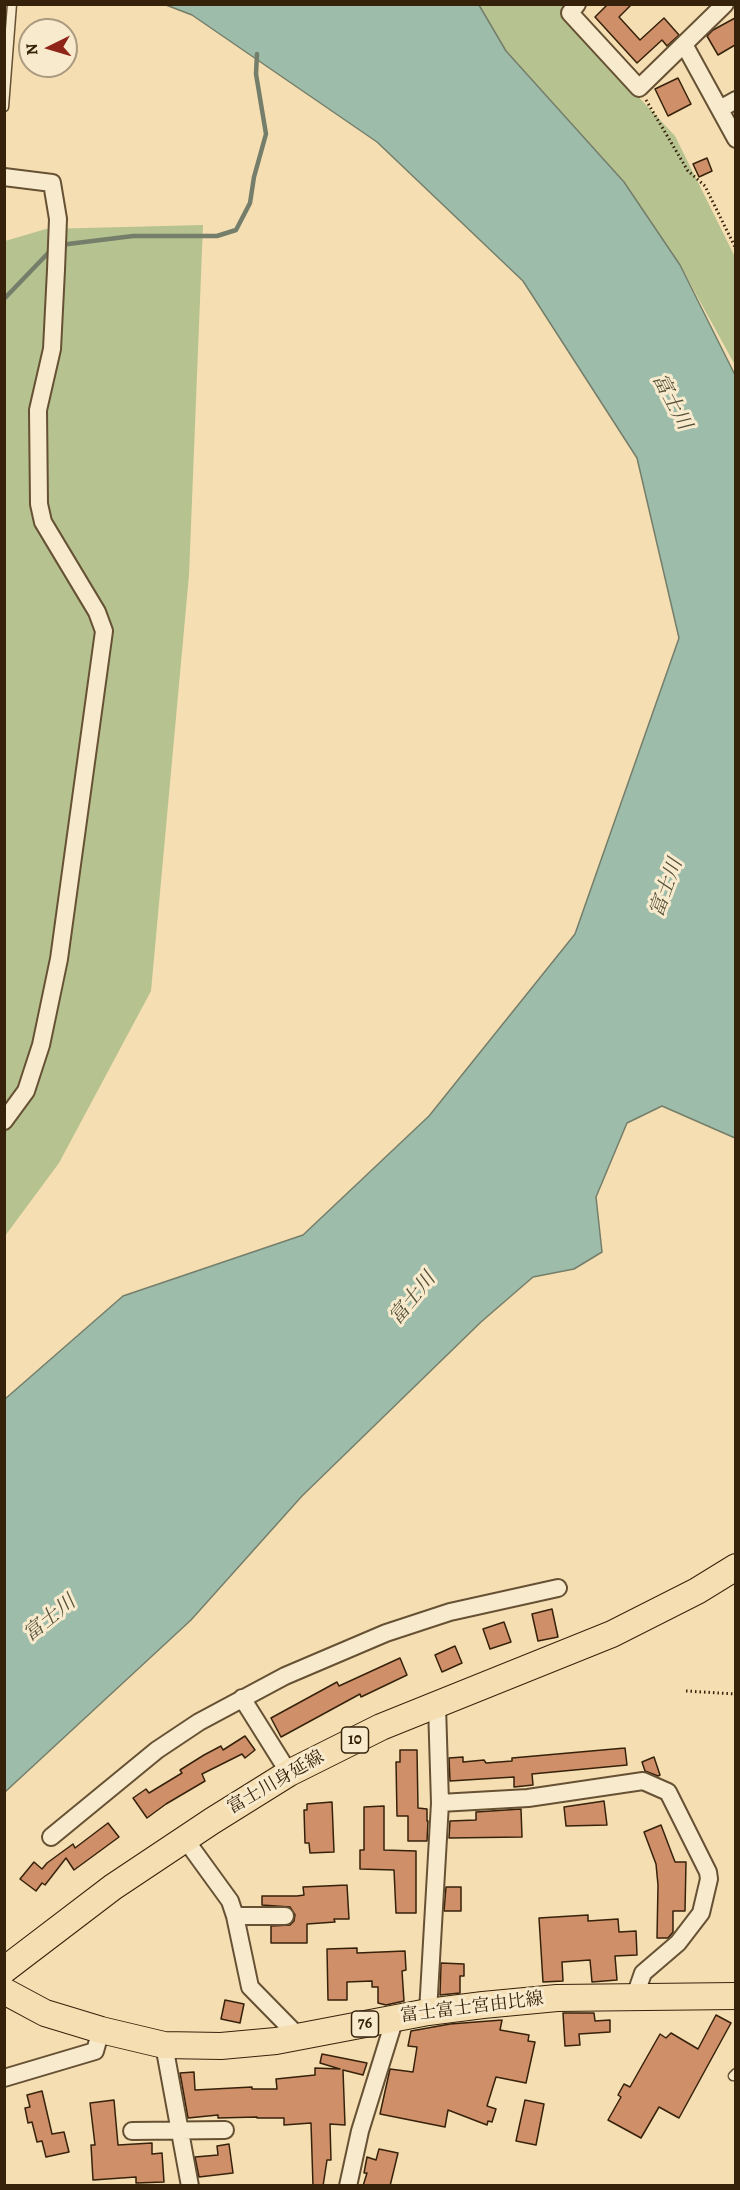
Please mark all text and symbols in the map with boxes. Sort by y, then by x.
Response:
north arrow [18,18,78,78]
text: N [21,43,44,56]
water label: 富士川 [646,370,696,434]
water label: 富士川 [645,856,689,920]
water label: 富士川 [385,1268,441,1330]
water label: 富士川 [19,1591,81,1647]
road number: 10 [342,1727,368,1753]
street label: 富士川身延線 [224,1747,328,1819]
street label: 富士富士宮由比線 [399,1989,545,2027]
road number: 76 [352,2011,378,2037]

